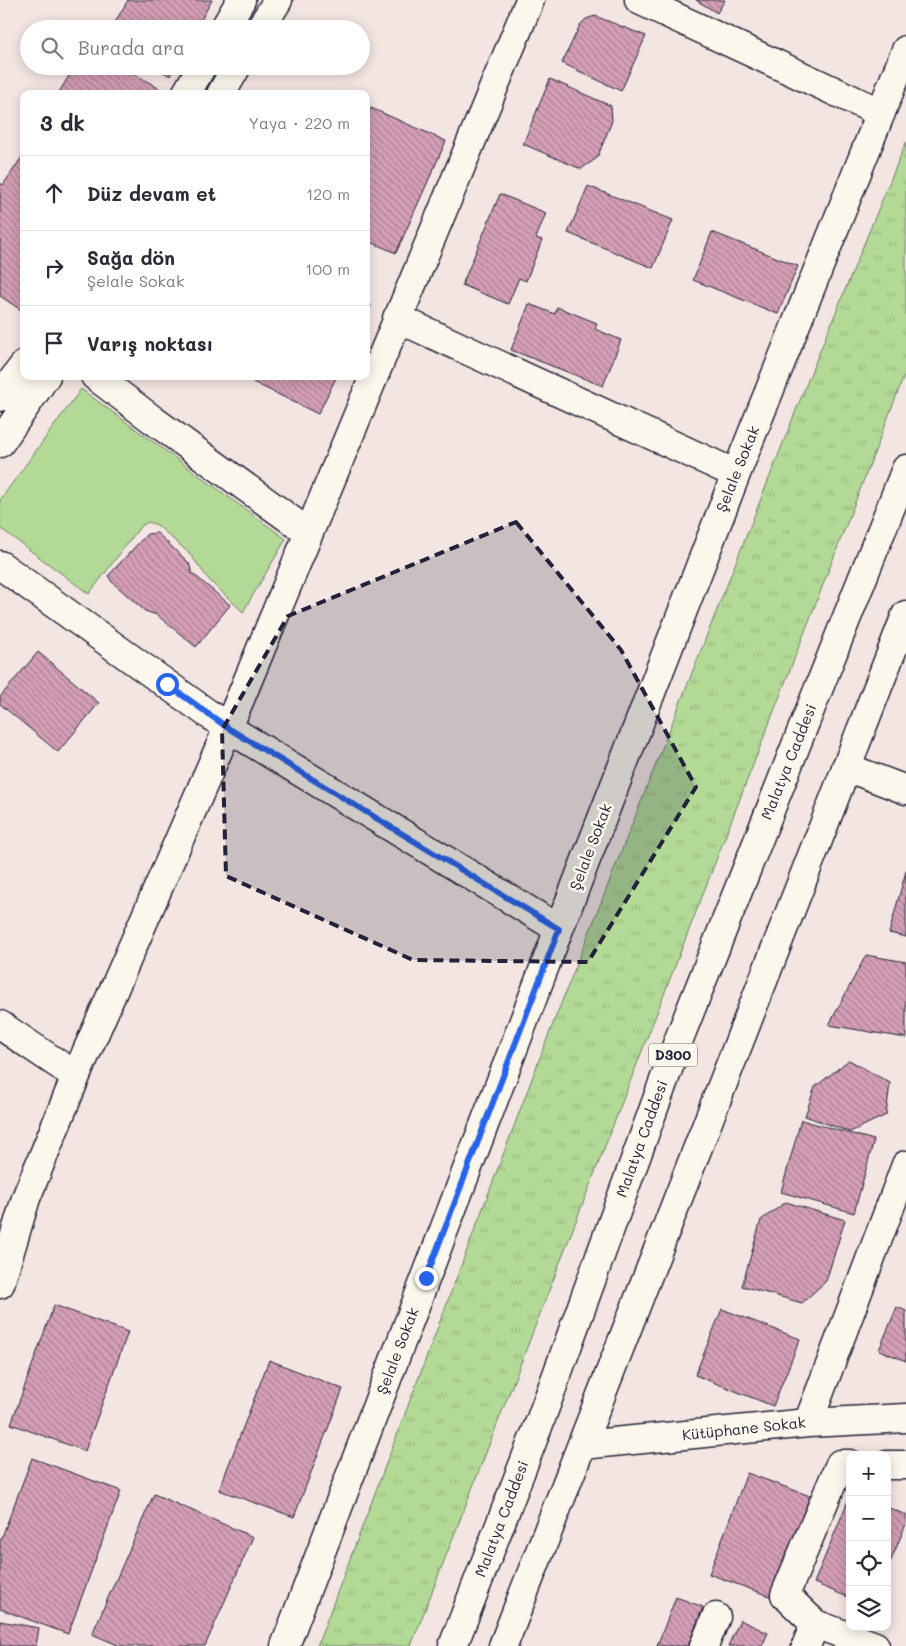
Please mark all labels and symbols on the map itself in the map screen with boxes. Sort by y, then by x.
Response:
street label: Şelale Sokak [711,423,763,515]
route start [156,673,179,696]
street label: Malatya Caddesi [756,701,820,823]
street label: Şelale Sokak [564,800,616,893]
road number: D300 [649,1044,697,1066]
street label: Malatya Caddesi [611,1077,672,1200]
route end [415,1267,438,1290]
street label: Şelale Sokak [371,1304,423,1397]
street label: Kütüphane Sokak [681,1412,807,1444]
street label: Malatya Caddesi [470,1458,532,1580]

